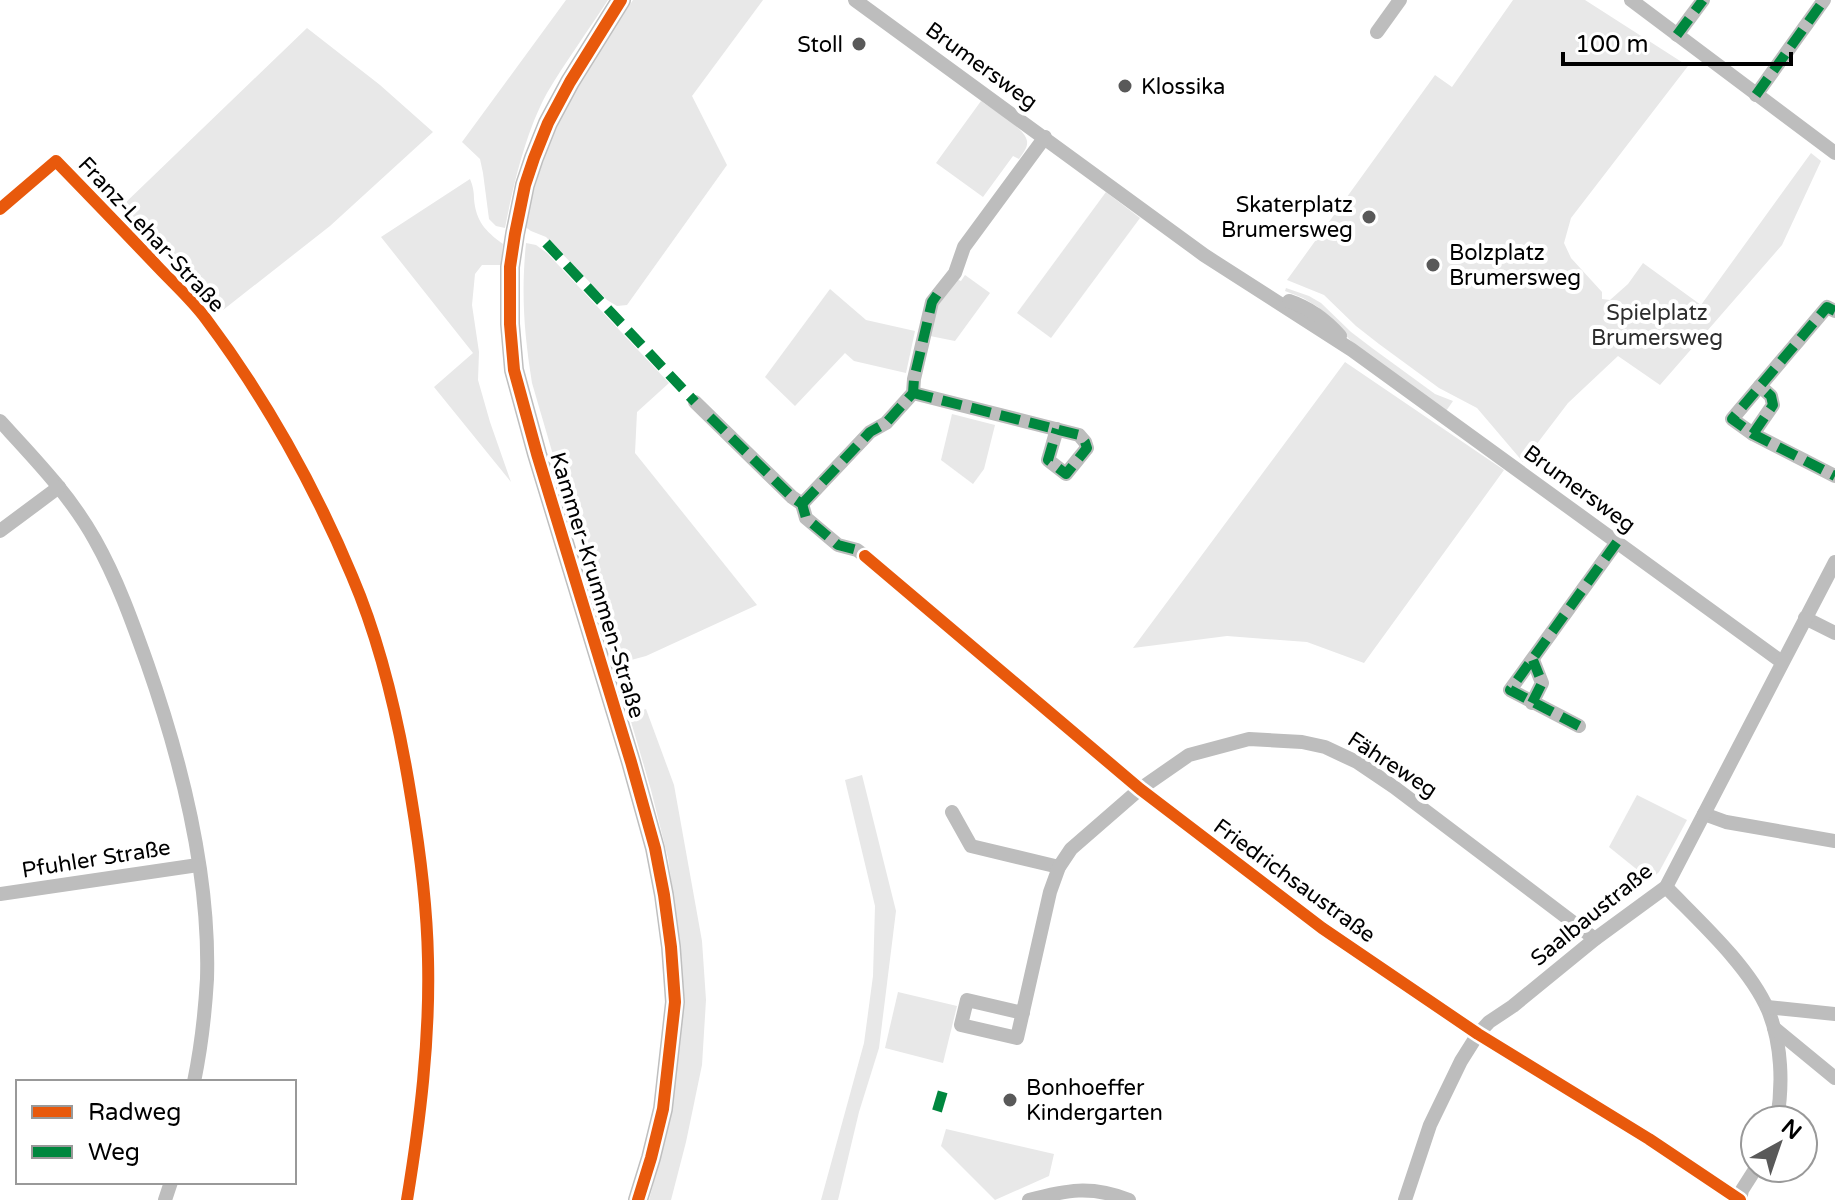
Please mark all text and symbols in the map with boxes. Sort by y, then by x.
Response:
street label: Brumersweg [920,16,1042,115]
scale bar [1563,16,1791,66]
text: 100 m [1575,30,1649,59]
place label: Stoll [797,32,843,58]
marker: Stoll [850,35,868,53]
place label: Klossika [1141,74,1225,100]
marker: Klossika [1116,77,1134,95]
street label: Franz-Lehar-Straße [73,152,230,318]
place label: Skaterplatz Brumersweg [1221,192,1353,243]
marker: Skaterplatz Brumersweg [1360,208,1378,226]
place label: Bolzplatz Brumersweg [1449,240,1581,291]
marker: Bolzplatz Brumersweg [1424,256,1442,274]
park label: Spielplatz Brumersweg [1591,300,1723,351]
street label: Brumersweg [1518,439,1640,538]
street label: Kammer-Krummen-Straße [544,449,650,721]
street label: Fähreweg [1343,726,1442,803]
street label: Friedrichsaustraße [1208,813,1380,948]
street label: Pfuhler Straße [20,834,172,884]
street label: Saalbaustraße [1526,858,1658,972]
place label: Bonhoeffer Kindergarten [1026,1075,1163,1126]
legend [16,1080,296,1184]
marker: Bonhoeffer Kindergarten [1001,1091,1019,1109]
text: Radweg [88,1098,181,1127]
north arrow [1739,1104,1819,1184]
text: N [1776,1114,1806,1145]
text: Weg [88,1138,140,1167]

